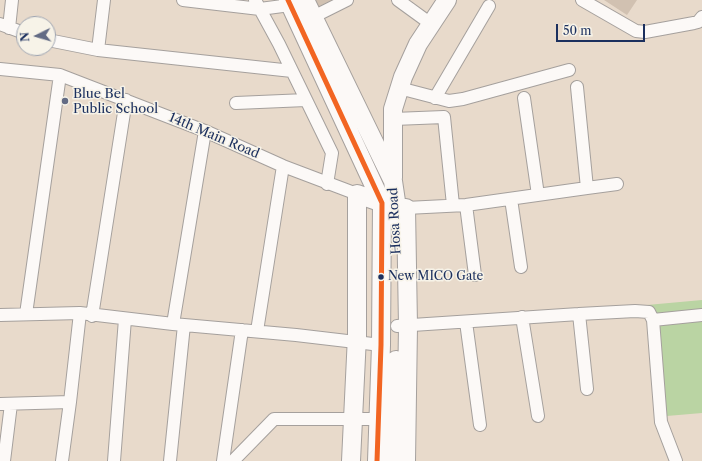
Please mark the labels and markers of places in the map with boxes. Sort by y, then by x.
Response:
place label: Blue Bel Public School [73,86,158,117]
marker: Blue Bel Public School [60,96,70,106]
place label: New MICO Gate [388,270,483,284]
marker: New MICO Gate [376,272,386,282]

